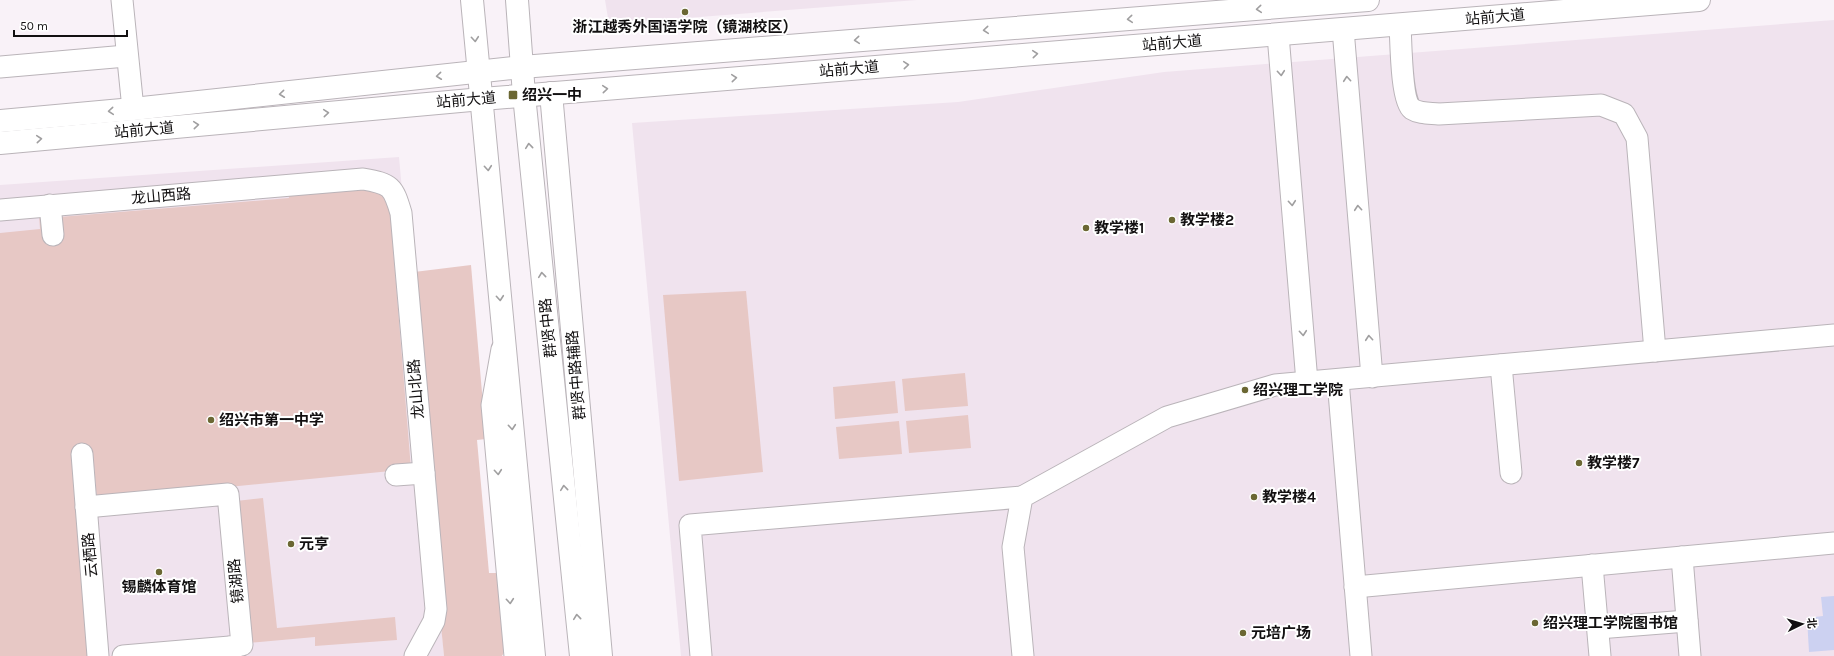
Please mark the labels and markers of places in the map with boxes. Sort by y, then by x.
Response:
marker: 浙江越秀外国语学院（镜湖校区） [680,7,690,17]
place label: 浙江越秀外国语学院（镜湖校区） [572,18,798,36]
place label: 绍兴一中 [522,86,582,104]
marker: 绍兴一中 [507,89,519,101]
place label: 教学楼2 [1180,211,1234,229]
marker: 教学楼2 [1167,215,1177,225]
place label: 教学楼1 [1094,219,1144,237]
marker: 教学楼1 [1081,223,1091,233]
place label: 绍兴理工学院 [1253,381,1343,399]
marker: 绍兴理工学院 [1240,385,1250,395]
place label: 绍兴市第一中学 [219,411,324,429]
marker: 绍兴市第一中学 [206,415,216,425]
place label: 教学楼7 [1587,454,1640,472]
marker: 教学楼7 [1574,458,1584,468]
place label: 教学楼4 [1262,488,1316,506]
marker: 教学楼4 [1249,492,1259,502]
place label: 元亨 [299,535,329,553]
marker: 元亨 [286,539,296,549]
marker: 锡麟体育馆 [154,567,164,577]
place label: 锡麟体育馆 [121,578,197,596]
place label: 绍兴理工学院图书馆 [1543,614,1678,632]
marker: 绍兴理工学院图书馆 [1530,618,1540,628]
place label: 元培广场 [1251,624,1311,642]
marker: 元培广场 [1238,628,1248,638]

